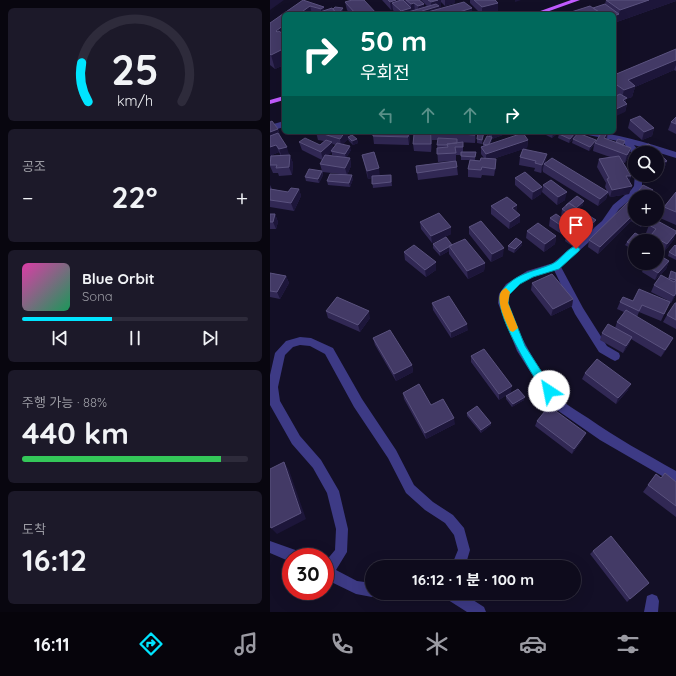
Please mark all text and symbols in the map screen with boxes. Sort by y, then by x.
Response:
text: 50 m [360,23,427,58]
icon: right [294,28,346,80]
text: 25 [111,43,159,95]
text: 우회전 [360,61,410,84]
text: km/h [117,92,153,110]
icon: left [375,104,397,126]
icon: ahead [417,104,439,126]
icon: ahead [459,104,481,126]
icon: right [501,104,523,126]
map controls [628,146,664,270]
button: search [628,146,664,182]
text: 공조 [22,158,46,174]
text: 22° [112,178,157,216]
text: − [22,184,33,212]
text: + [236,184,248,212]
button: + [628,190,664,226]
pin [559,208,593,249]
icon: arrive [565,214,587,236]
button: − [628,234,664,270]
text: Blue Orbit [82,269,155,288]
text: Sona [82,288,113,304]
icon: previous [49,327,71,349]
icon: pause [124,327,146,349]
icon: next [199,327,221,349]
position arrow [528,370,570,412]
text: 주행 가능 · 88% [22,394,107,410]
text: 440 km [22,414,129,452]
text: 도착 [22,521,46,537]
text: 16:12 [22,541,87,579]
speed limit sign: 30 [282,548,334,600]
text: 16:12 · 1 분 · 100 m [412,570,534,589]
icon: directions [137,630,165,658]
icon: music [232,630,260,658]
icon: phone [328,630,356,658]
icon: climate [423,630,451,658]
icon: car [519,630,547,658]
icon: filters [614,630,642,658]
text: 16:11 [34,633,70,656]

